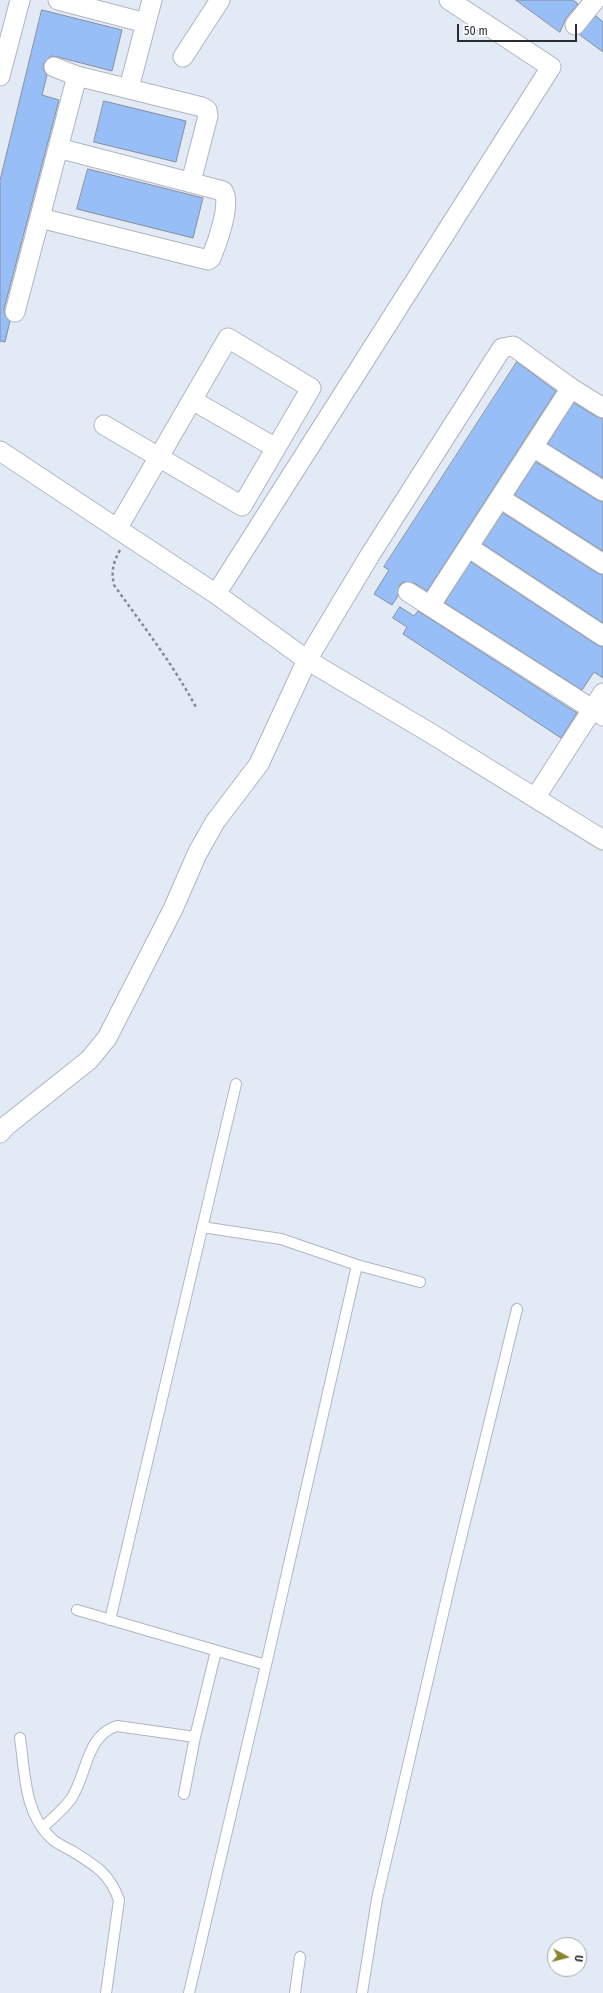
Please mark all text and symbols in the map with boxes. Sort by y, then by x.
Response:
scale bar [459,16,579,42]
text: 50 m [464,24,488,38]
north arrow [547,1937,587,1977]
text: U [572,1954,585,1962]

